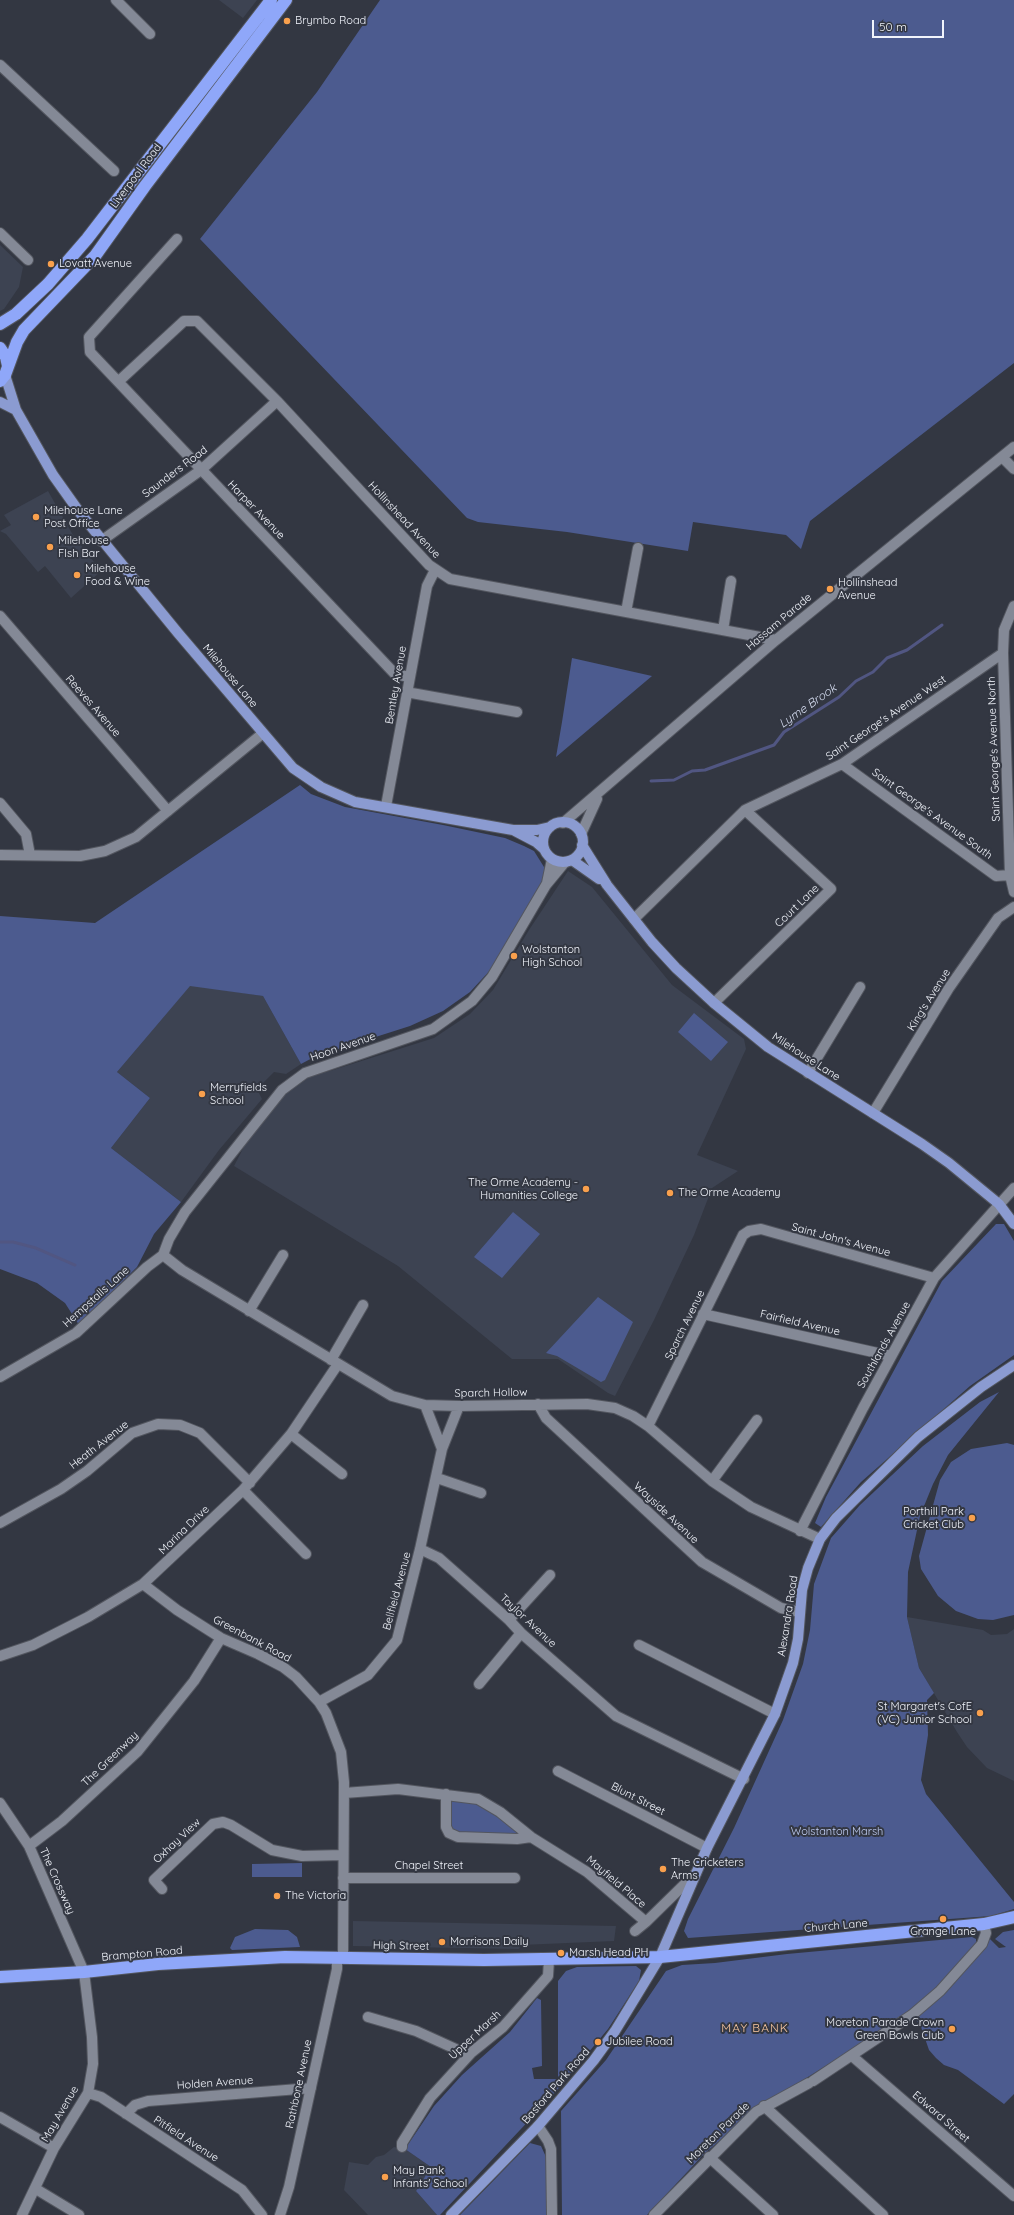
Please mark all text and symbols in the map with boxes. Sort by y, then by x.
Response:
scale bar [874,12,946,38]
place label: Brymbo Road [295,14,366,28]
marker: Brymbo Road [282,16,292,26]
text: 50 m [879,19,907,34]
street label: Liverpool Road [107,141,165,211]
place label: Lovatt Avenue [59,257,132,271]
marker: Lovatt Avenue [46,259,56,269]
street label: Saunders Road [140,443,210,501]
street label: Harper Avenue [225,478,287,542]
street label: Hollinshead Avenue [365,479,443,561]
place label: Milehouse Lane Post Office [44,504,123,530]
marker: Milehouse Lane Post Office [31,512,41,522]
place label: Milehouse FIsh Bar [58,534,109,560]
marker: Milehouse FIsh Bar [45,542,55,552]
place label: Milehouse Food & Wine [85,562,150,588]
marker: Milehouse Food & Wine [72,570,82,580]
place label: Hollinshead Avenue [838,576,897,602]
marker: Hollinshead Avenue [825,584,835,594]
street label: Hassam Parade [744,591,814,653]
street label: Milehouse Lane [200,642,260,710]
street label: Bentley Avenue [383,645,409,725]
street label: Reeves Avenue [63,672,123,740]
street label: Saint George's Avenue West [823,673,949,763]
street label: Saint George's Avenue North [985,676,1003,822]
water label: Lyme Brook [776,681,840,731]
street label: Saint George's Avenue South [869,766,995,862]
street label: Court Lane [772,882,822,930]
place label: Wolstanton High School [522,943,582,969]
marker: Wolstanton High School [509,951,519,961]
street label: King's Avenue [905,966,953,1034]
street label: Hoon Avenue [309,1030,377,1064]
street label: Milehouse Lane [769,1030,843,1084]
place label: Merryfields School [210,1081,267,1107]
marker: Merryfields School [197,1089,207,1099]
place label: The Orme Academy - Humanities College [468,1176,578,1202]
marker: The Orme Academy - Humanities College [581,1184,591,1194]
place label: The Orme Academy [678,1186,781,1200]
marker: The Orme Academy [665,1188,675,1198]
street label: Saint John's Avenue [790,1220,892,1260]
street label: Hempstalls Lane [60,1264,132,1330]
street label: Sparch Avenue [662,1288,708,1362]
street label: Southlands Avenue [855,1299,913,1391]
street label: Fairfield Avenue [759,1307,841,1339]
street label: Sparch Hollow [454,1386,528,1400]
street label: Heath Avenue [67,1418,131,1472]
street label: Wayside Avenue [631,1479,701,1547]
street label: Marina Drive [156,1503,212,1557]
place label: Porthill Park Cricket Club [903,1505,964,1531]
marker: Porthill Park Cricket Club [967,1513,977,1523]
street label: Bellfield Avenue [380,1550,414,1632]
street label: Alexandra Road [775,1575,801,1657]
street label: Taylor Avenue [497,1591,559,1651]
street label: Greenbank Road [211,1613,293,1665]
place label: St Margaret's CofE (VC) Junior School [877,1700,972,1726]
marker: St Margaret's CofE (VC) Junior School [975,1708,985,1718]
street label: The Greenway [79,1729,141,1789]
street label: Blunt Street [609,1780,667,1818]
street label: Oxhay View [151,1816,203,1866]
park label: Wolstanton Marsh [791,1825,883,1839]
street label: The Crossway [36,1846,78,1916]
street label: Mayfield Place [583,1853,649,1911]
place label: The Cricketers Arms [671,1856,744,1882]
street label: Chapel Street [395,1859,463,1873]
marker: The Cricketers Arms [658,1864,668,1874]
place label: The Victoria [285,1889,346,1903]
marker: The Victoria [272,1891,282,1901]
marker: Grange Lane [938,1914,948,1924]
street label: Church Lane [804,1917,868,1935]
place label: Grange Lane [910,1925,976,1939]
place label: Morrisons Daily [450,1935,528,1949]
marker: Morrisons Daily [437,1937,447,1947]
street label: High Street [373,1939,429,1953]
street label: Brampton Road [101,1944,183,1964]
place label: Marsh Head PH [569,1946,648,1960]
marker: Marsh Head PH [556,1948,566,1958]
street label: Upper Marsh [446,2008,504,2062]
place label: Moreton Parade Crown Green Bowls Club [826,2016,944,2042]
district label: MAY BANK [721,2021,789,2035]
marker: Moreton Parade Crown Green Bowls Club [947,2024,957,2034]
place label: Jubilee Road [606,2035,673,2049]
marker: Jubilee Road [593,2037,603,2047]
street label: Rathbone Avenue [283,2038,315,2130]
street label: Basford Park Road [519,2045,593,2127]
street label: Holden Avenue [176,2074,254,2092]
street label: May Avenue [39,2084,81,2144]
street label: Edward Street [910,2089,972,2145]
street label: Moreton Parade [684,2100,752,2166]
street label: Pitfield Avenue [151,2113,221,2165]
place label: May Bank Infants' School [393,2164,467,2190]
marker: May Bank Infants' School [380,2172,390,2182]

